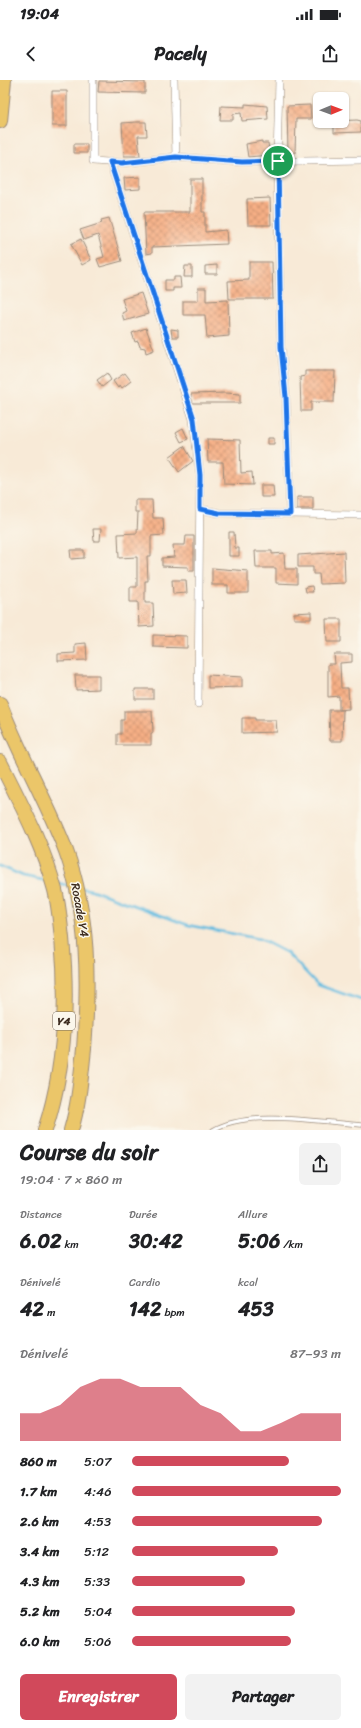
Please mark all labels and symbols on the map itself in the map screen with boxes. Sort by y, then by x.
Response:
north arrow [313,92,349,128]
pin [261,144,295,178]
street label: Rocade Y4 [64,881,96,939]
road number: Y4 [53,1012,75,1030]

